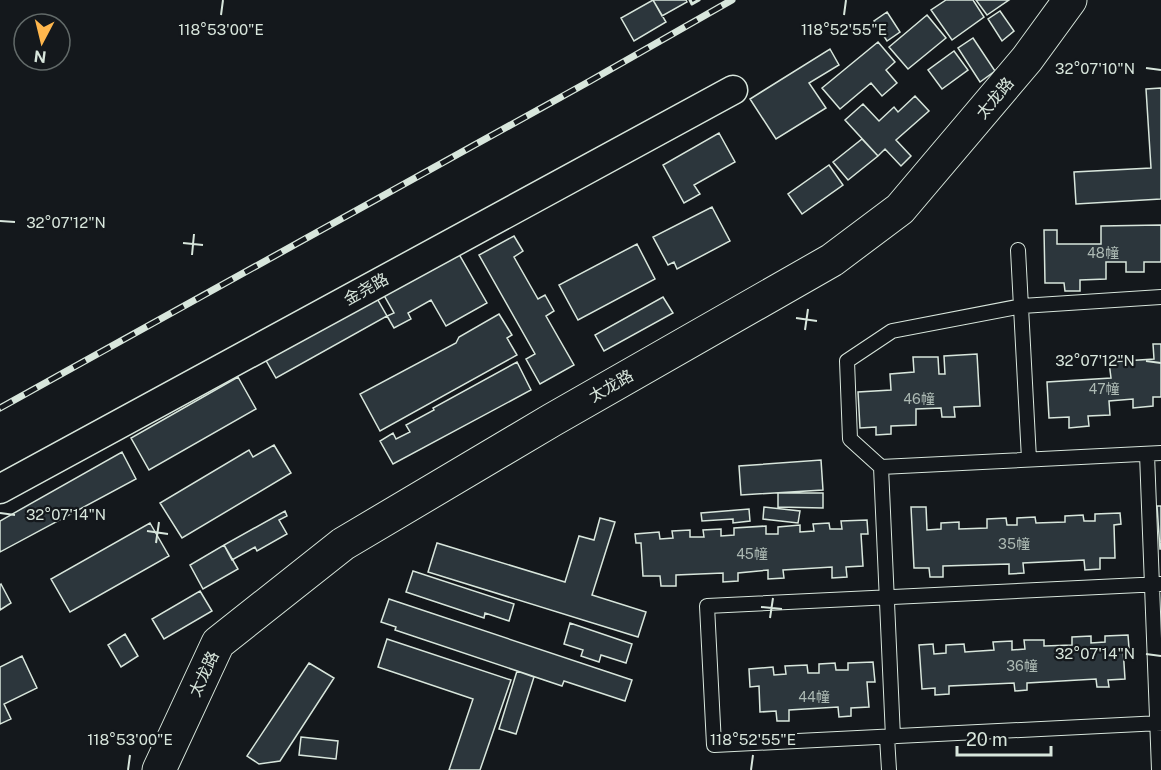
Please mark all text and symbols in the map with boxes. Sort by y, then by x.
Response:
north arrow [12,12,72,72]
text: 118°53'00"E [178,21,264,38]
text: 118°52'55"E [801,21,887,38]
text: N [33,46,48,67]
text: 32°07'10"N [1055,60,1135,77]
street label: 太龙路 [972,74,1018,122]
text: 32°07'12"N [26,214,106,231]
house number: 48幢 [1087,245,1119,261]
street label: 金尧路 [340,269,392,309]
text: 32°07'12"N [1055,352,1135,369]
street label: 太龙路 [585,366,637,406]
house number: 47幢 [1088,381,1120,397]
house number: 46幢 [903,391,935,407]
text: 32°07'14"N [26,506,106,523]
house number: 35幢 [998,536,1030,552]
house number: 45幢 [736,546,768,562]
text: 32°07'14"N [1055,645,1135,662]
street label: 太龙路 [185,648,223,700]
house number: 36幢 [1006,658,1038,674]
house number: 44幢 [798,689,830,705]
scale bar [957,719,1052,757]
text: 20 m [966,729,1008,750]
text: 118°53'00"E [87,731,173,748]
text: 118°52'55"E [710,731,796,748]

